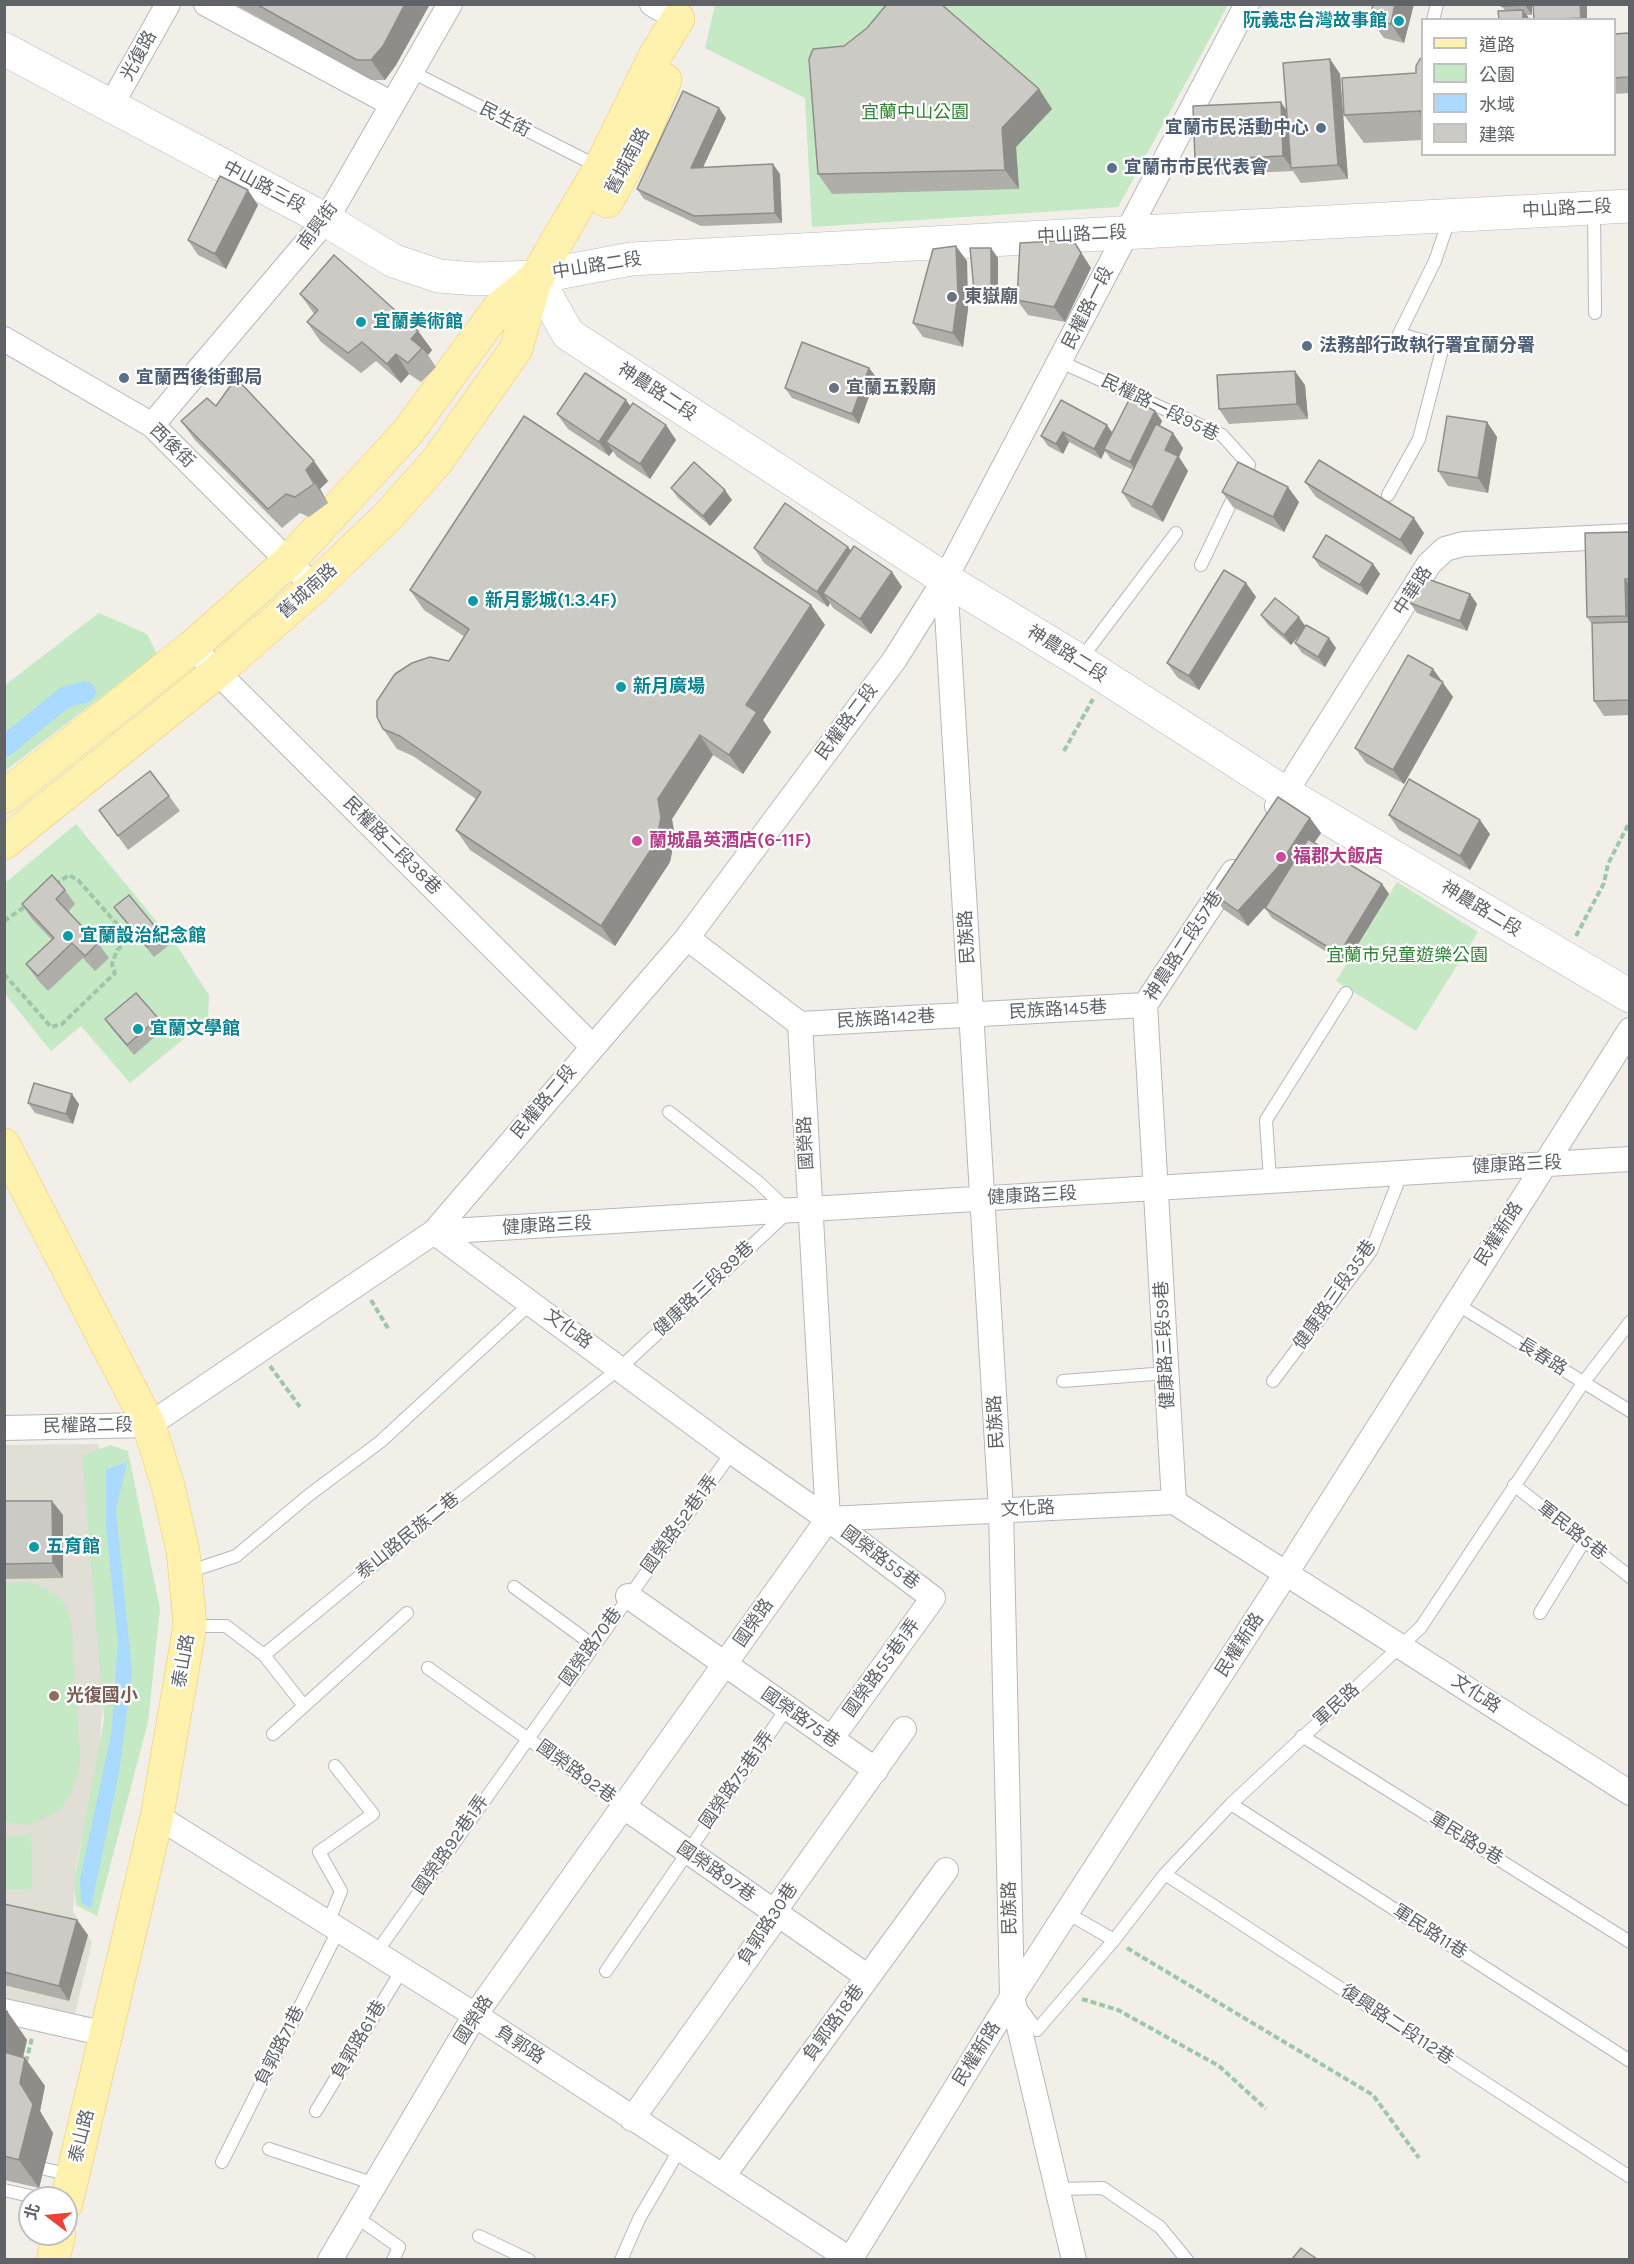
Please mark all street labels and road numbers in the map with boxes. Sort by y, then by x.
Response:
street label: 光復路 [116,27,162,85]
street label: 民生街 [476,98,534,142]
street label: 舊城南路 [602,124,654,198]
street label: 中山路三段 [219,156,309,218]
street label: 中山路二段 [1521,196,1613,222]
street label: 南興街 [293,198,343,254]
street label: 中山路二段 [1036,222,1128,248]
street label: 中山路二段 [551,248,643,284]
street label: 民權路一段 [1058,263,1118,353]
street label: 神農路二段 [613,358,701,426]
street label: 民權路一段95巷 [1097,370,1223,446]
street label: 西後街 [145,419,199,473]
street label: 舊城南路 [274,559,342,623]
street label: 中華路 [1389,562,1437,620]
street label: 神農路二段 [1023,621,1111,687]
street label: 民權路二段 [811,680,883,764]
street label: 民權路二段38巷 [339,793,445,899]
street label: 神農路二段 [1437,877,1525,941]
street label: 神農路二段57巷 [1140,887,1228,1005]
street label: 民族路 [955,909,979,965]
street label: 民族路145巷 [1008,997,1108,1023]
street label: 民族路142巷 [836,1006,936,1032]
street label: 民權路二段 [507,1061,581,1143]
street label: 國榮路 [794,1115,818,1171]
street label: 健康路三段 [1471,1152,1563,1178]
street label: 健康路三段 [986,1183,1078,1209]
street label: 民權新路 [1470,1198,1528,1270]
street label: 健康路三段 [501,1213,593,1239]
street label: 健康路三段35巷 [1289,1236,1381,1354]
street label: 健康路三段89巷 [649,1237,759,1341]
street label: 健康路三段59巷 [1151,1280,1179,1410]
street label: 文化路 [540,1304,596,1354]
street label: 長春路 [1513,1334,1571,1380]
street label: 民族路 [984,1394,1008,1450]
street label: 民權路二段 [43,1414,133,1438]
street label: 國榮路52巷1弄 [637,1471,723,1577]
street label: 泰山路民族二巷 [352,1488,464,1584]
street label: 文化路 [1000,1497,1056,1521]
street label: 軍民路5巷 [1533,1497,1611,1565]
street label: 國榮路55巷 [837,1522,923,1594]
street label: 國榮路 [730,1595,778,1651]
street label: 國榮路70巷 [555,1604,627,1690]
street label: 民權新路 [1211,1609,1269,1681]
street label: 國榮路55巷1弄 [839,1615,925,1721]
street label: 泰山路 [169,1633,199,1689]
street label: 文化路 [1447,1670,1505,1718]
street label: 軍民路 [1310,1679,1364,1731]
street label: 國榮路75巷 [757,1683,843,1753]
street label: 國榮路75巷1弄 [695,1727,779,1833]
street label: 國榮路92巷 [532,1736,620,1808]
street label: 國榮路92巷1弄 [409,1791,493,1899]
street label: 軍民路9巷 [1425,1808,1507,1870]
street label: 國榮路97巷 [673,1837,759,1907]
street label: 負郭路30巷 [734,1879,802,1969]
street label: 民族路 [999,1881,1021,1935]
street label: 軍民路11巷 [1389,1900,1471,1964]
street label: 復興路二段112巷 [1336,1980,1458,2070]
street label: 負郭路18巷 [799,1981,869,2065]
street label: 國榮路 [450,1991,498,2049]
street label: 負郭路61巷 [327,1997,391,2083]
street label: 負郭路71巷 [251,2003,309,2089]
street label: 民權新路 [949,2018,1005,2090]
street label: 負郭路 [491,2021,549,2069]
street label: 泰山路 [65,2107,99,2165]

